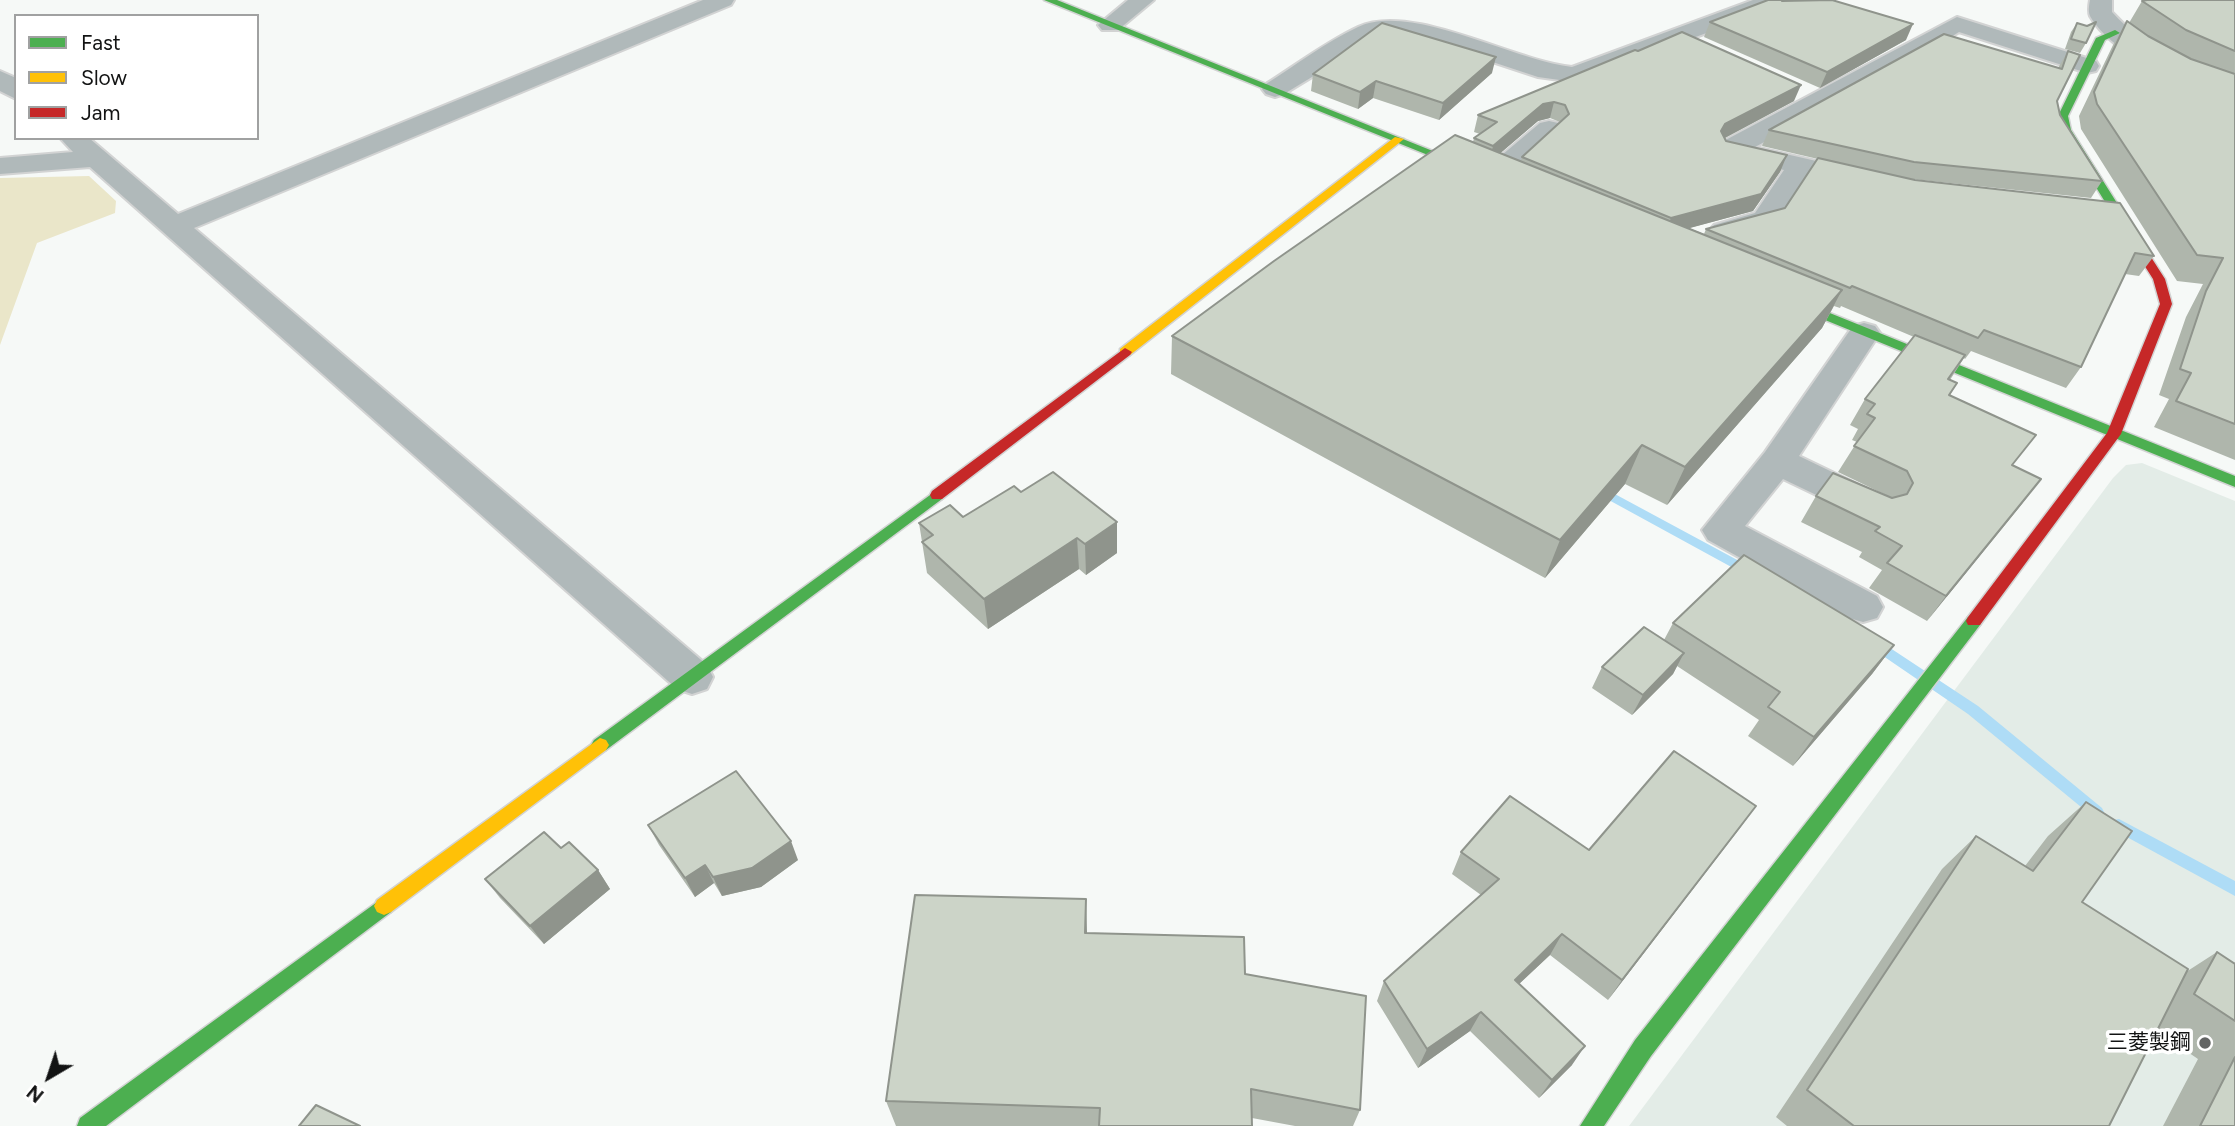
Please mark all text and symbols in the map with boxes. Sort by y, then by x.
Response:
legend [14,14,259,140]
text: Fast [81,30,121,55]
text: Slow [81,65,127,90]
text: Jam [81,100,120,125]
place label: 三菱製鋼 [2107,1030,2191,1056]
marker: 三菱製鋼 [2197,1035,2213,1051]
north arrow [14,1042,84,1112]
text: N [23,1080,48,1107]

